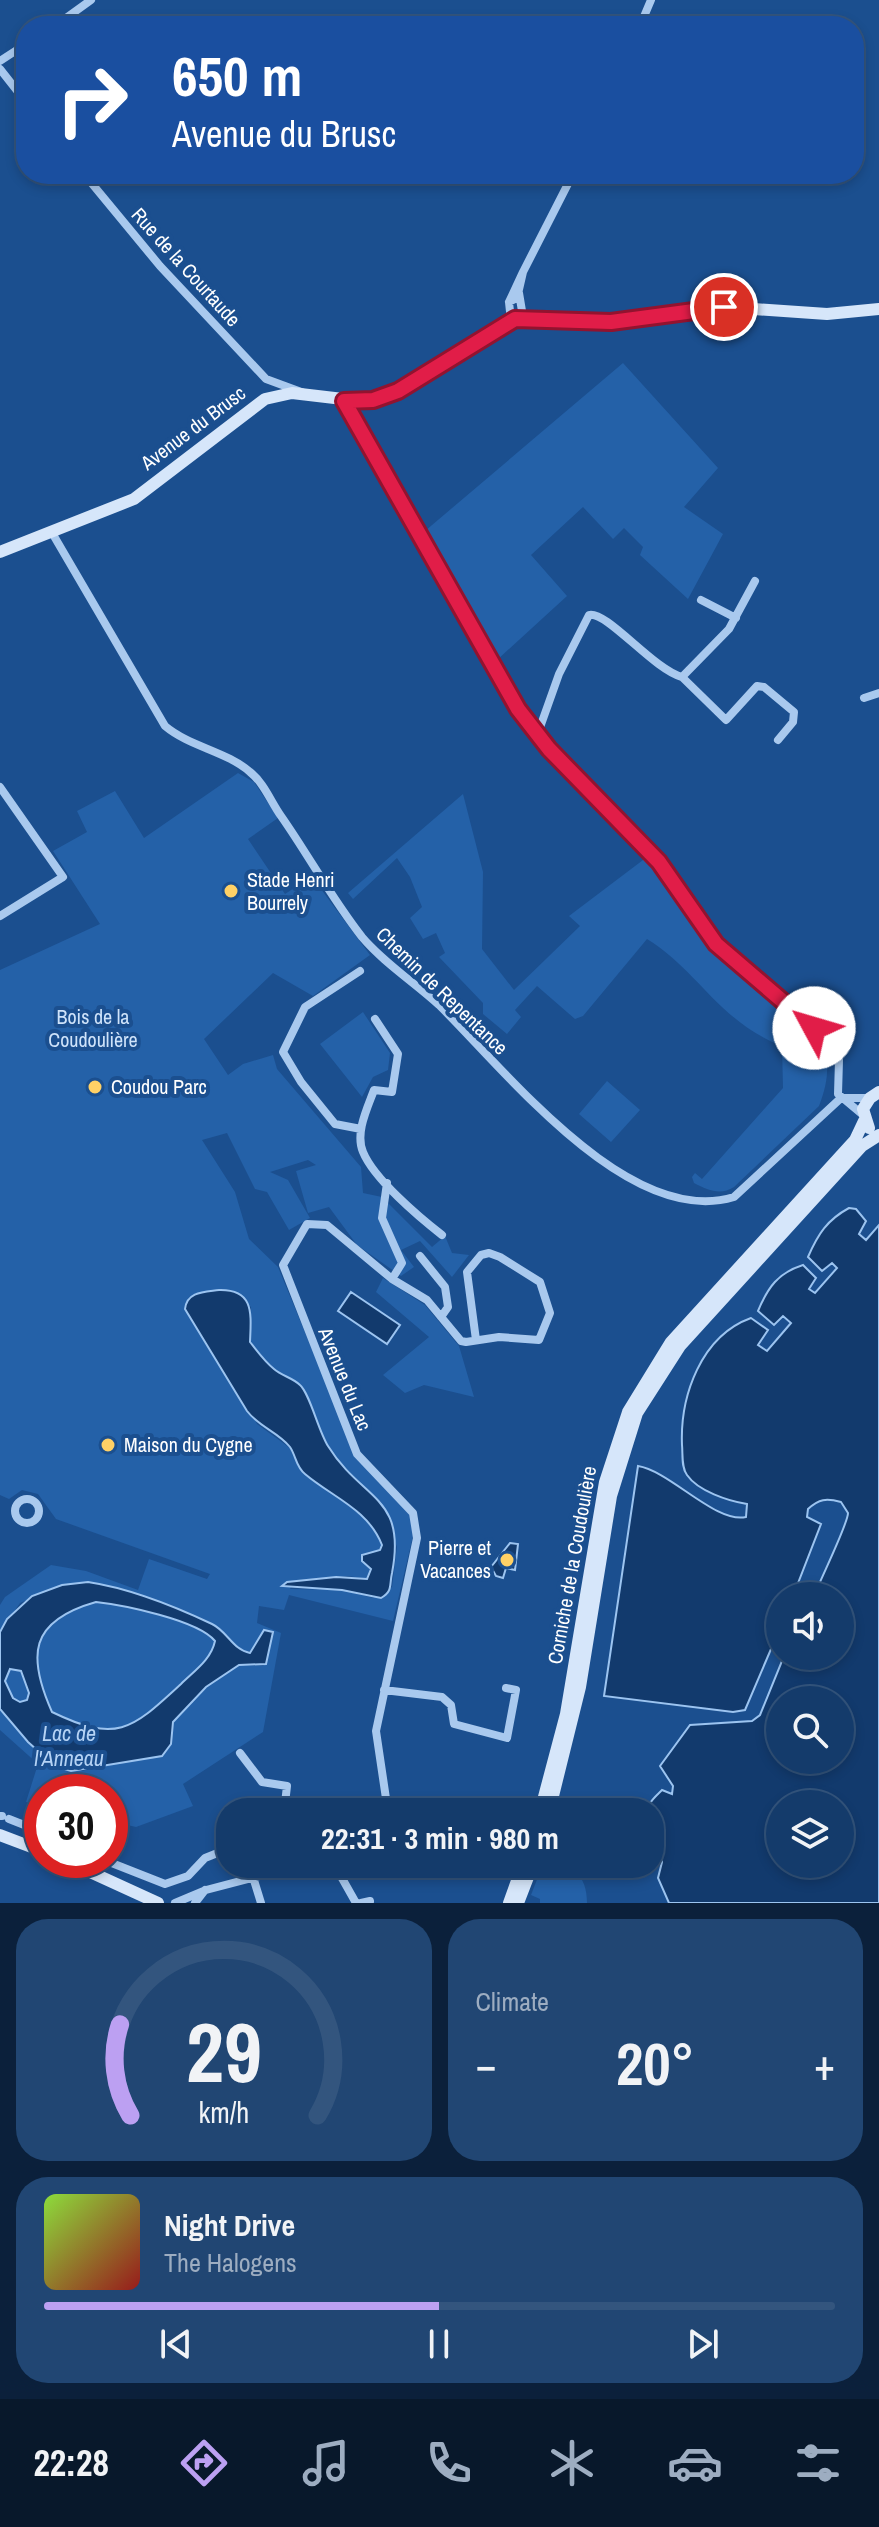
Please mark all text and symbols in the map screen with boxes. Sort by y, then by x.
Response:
text: 650 m [172,38,302,113]
icon: right [40,48,144,152]
text: Avenue du Brusc [172,110,396,158]
street label: Rue de la Courtaude [126,201,247,332]
pin [690,273,758,341]
icon: arrive [702,285,746,329]
street label: Avenue du Brusc [134,379,251,476]
place label: Stade Henri Bourrely [247,866,335,916]
marker: Stade Henri Bourrely [222,882,240,900]
street label: Chemin de Repentance [371,921,514,1061]
position arrow [772,986,856,1070]
park label: Bois de la Coudoulière [48,1003,138,1053]
place label: Coudou Parc [111,1073,207,1100]
marker: Coudou Parc [86,1078,104,1096]
street label: Avenue du Lac [312,1322,378,1434]
place label: Maison du Cygne [124,1431,253,1458]
marker: Maison du Cygne [99,1436,117,1454]
street label: Corniche de la Coudoulière [541,1464,602,1666]
place label: Pierre et Vacances [420,1534,491,1584]
marker: Pierre et Vacances [498,1551,516,1569]
map controls [766,1582,854,1878]
button: sound [766,1582,854,1670]
button: search [766,1686,854,1774]
water label: Lac de l'Anneau [34,1718,104,1773]
speed limit sign: 30 [24,1774,128,1878]
button: layers [766,1790,854,1878]
text: 22:31 · 3 min · 980 m [321,1818,559,1858]
text: Climate [476,1984,549,2019]
text: 29 [186,1996,262,2108]
text: 20° [616,2023,695,2104]
text: − [476,2034,497,2094]
text: + [814,2034,835,2094]
text: km/h [198,2093,249,2132]
text: Night Drive [164,2205,295,2245]
text: The Halogens [164,2245,297,2280]
icon: previous [154,2322,198,2366]
icon: pause [417,2322,461,2366]
icon: next [681,2322,725,2366]
icon: directions [176,2435,232,2491]
icon: music [298,2435,354,2491]
icon: phone [421,2435,477,2491]
icon: climate [544,2435,600,2491]
icon: car [667,2435,723,2491]
icon: filters [790,2435,846,2491]
text: 22:28 [33,2439,109,2487]

